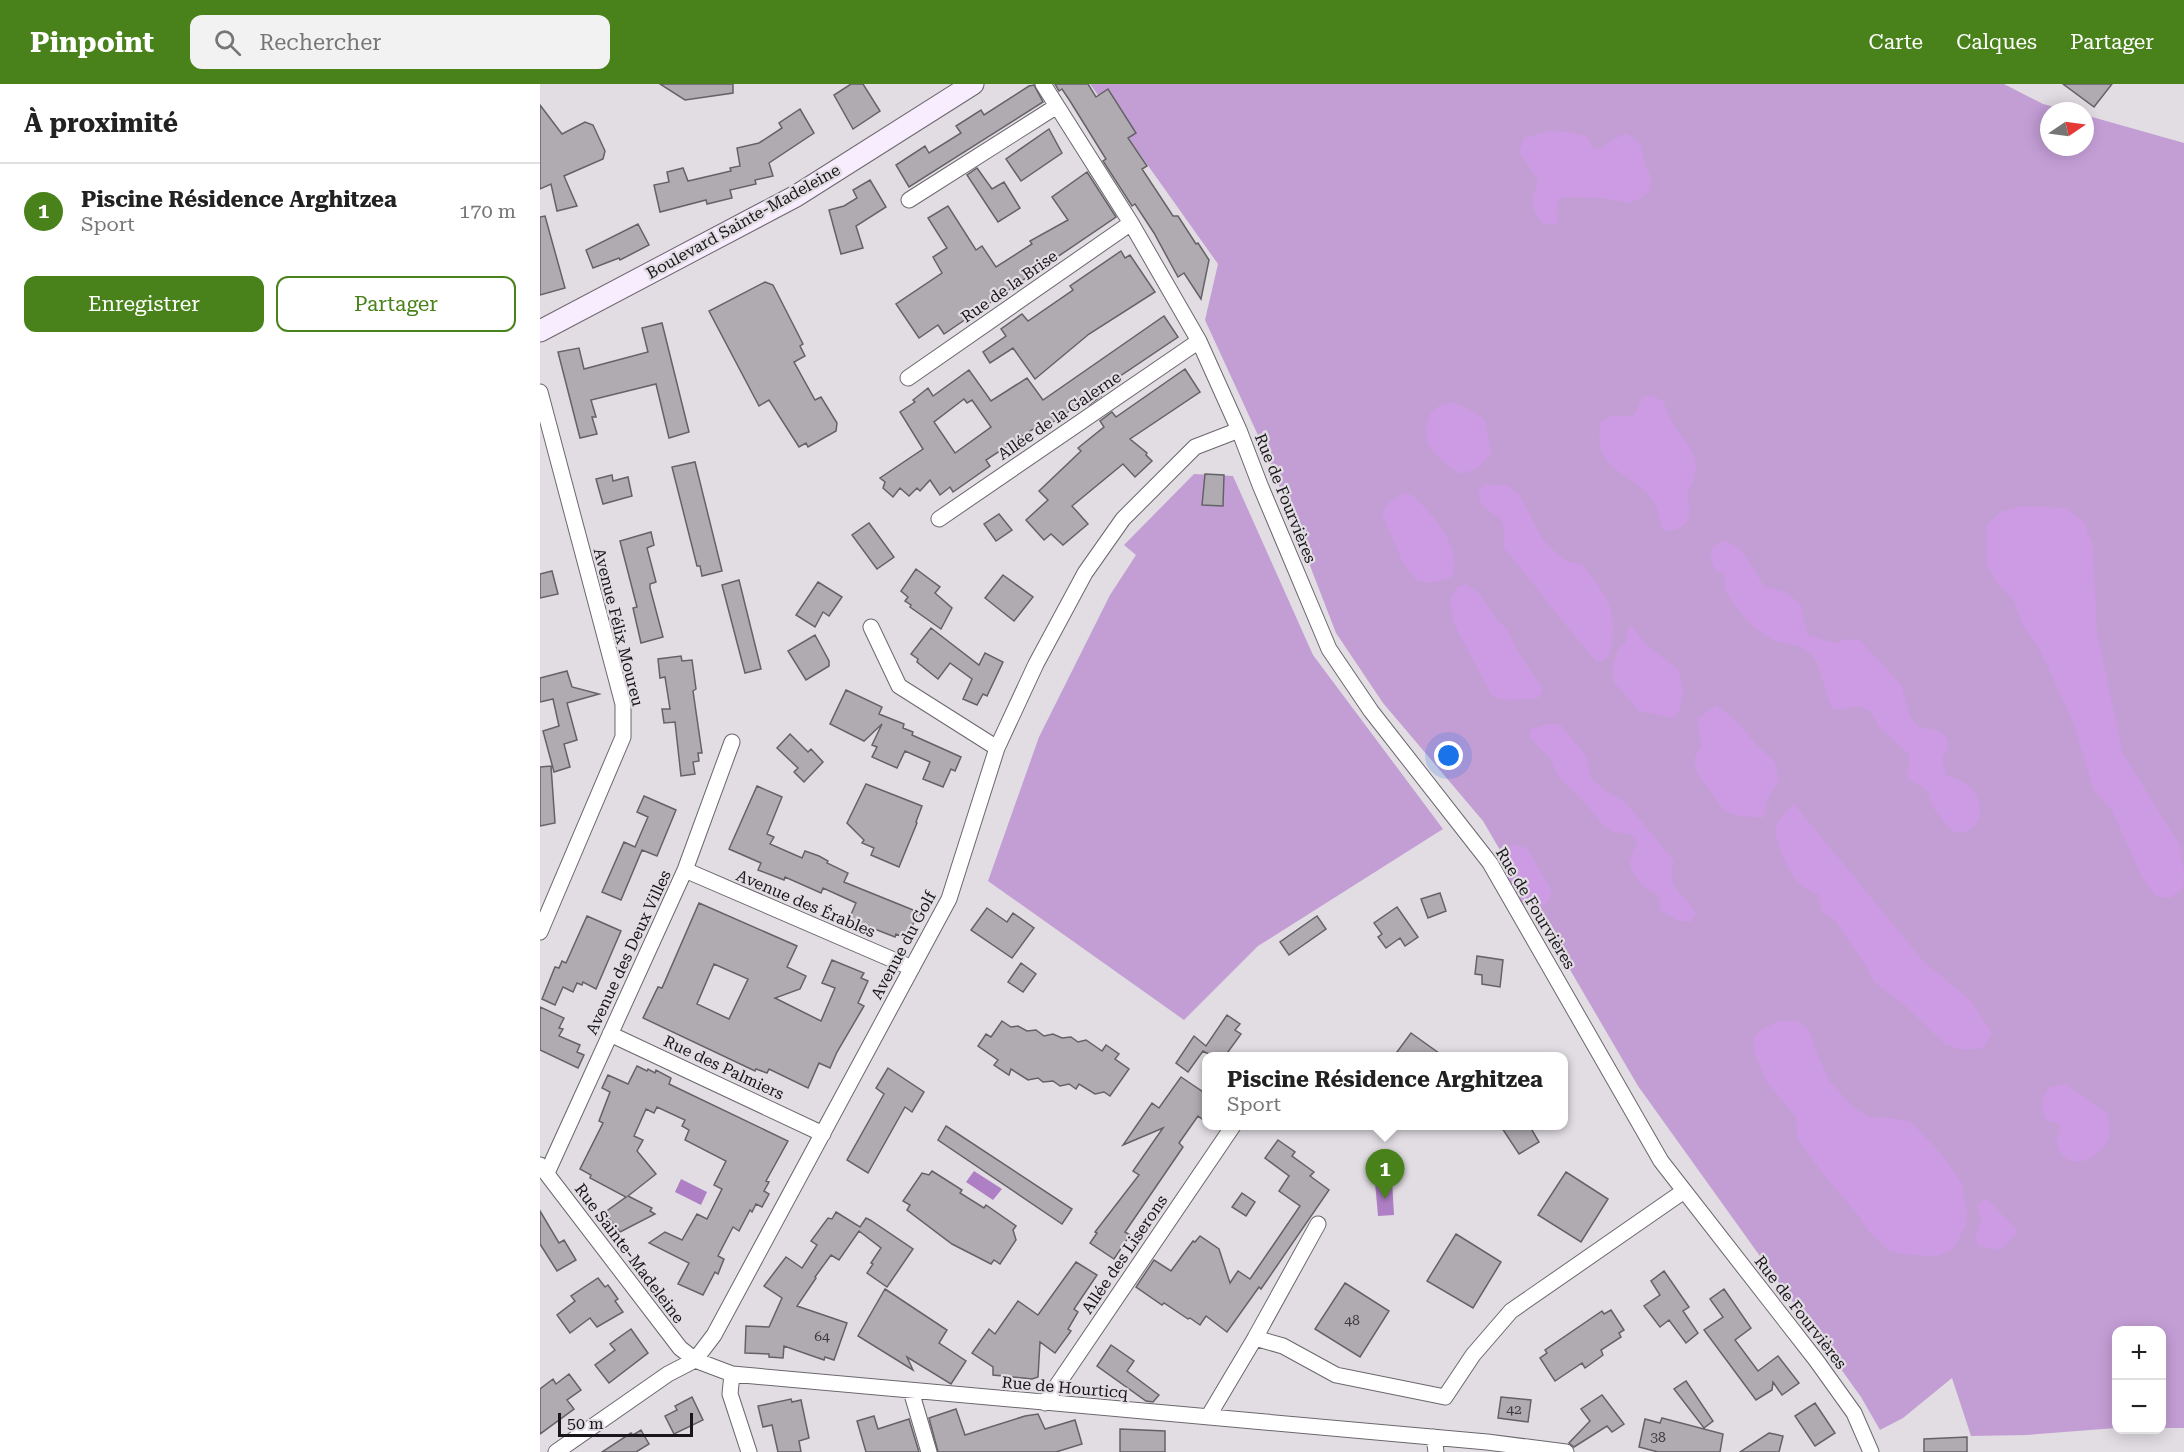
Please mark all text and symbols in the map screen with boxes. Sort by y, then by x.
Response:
search box [190,15,610,69]
text: Pinpoint [30,26,154,59]
icon: search [211,26,244,59]
text: Rechercher [259,30,381,55]
text: Carte [1869,30,1923,54]
text: Calques [1956,30,2037,54]
text: Partager [2070,30,2154,54]
north arrow [2040,102,2094,156]
text: À proximité [24,108,178,138]
street label: Boulevard Sainte-Madeleine [643,160,844,283]
text: Piscine Résidence Arghitzea [81,187,397,212]
text: 1 [38,199,49,223]
text: 170 m [459,199,516,223]
text: Sport [81,212,135,236]
street label: Rue de la Brise [957,246,1061,327]
button: Enregistrer [24,276,264,332]
button: Partager [276,276,516,332]
street label: Allée de la Galerne [994,367,1125,464]
street label: Rue de Fourvières [1251,431,1320,566]
street label: Avenue Félix Moureu [590,546,647,708]
your location [1434,741,1463,770]
street label: Rue de Fourvières [1492,844,1580,973]
street label: Avenue des Érables [733,866,879,941]
street label: Avenue des Deux Villes [582,867,675,1037]
street label: Avenue du Golf [867,887,940,1002]
street label: Rue des Palmiers [661,1031,787,1104]
popup [1202,1052,1568,1130]
text: Piscine Résidence Arghitzea [1227,1067,1543,1092]
text: Sport [1227,1092,1281,1116]
pin: 1 [1366,1150,1404,1199]
street label: Rue Sainte-Madeleine [571,1180,688,1327]
street label: Allée des Liserons [1078,1191,1171,1317]
street label: Rue de Fourvières [1751,1252,1851,1373]
house number: 48 [1344,1312,1360,1328]
map controls [2112,1326,2166,1434]
button: + [2112,1326,2166,1380]
house number: 64 [814,1328,830,1344]
street label: Rue de Hourticq [1001,1373,1129,1402]
button: − [2112,1380,2166,1434]
house number: 42 [1506,1401,1522,1417]
scale bar [558,1410,693,1438]
text: 50 m [567,1414,604,1433]
house number: 38 [1650,1429,1666,1445]

